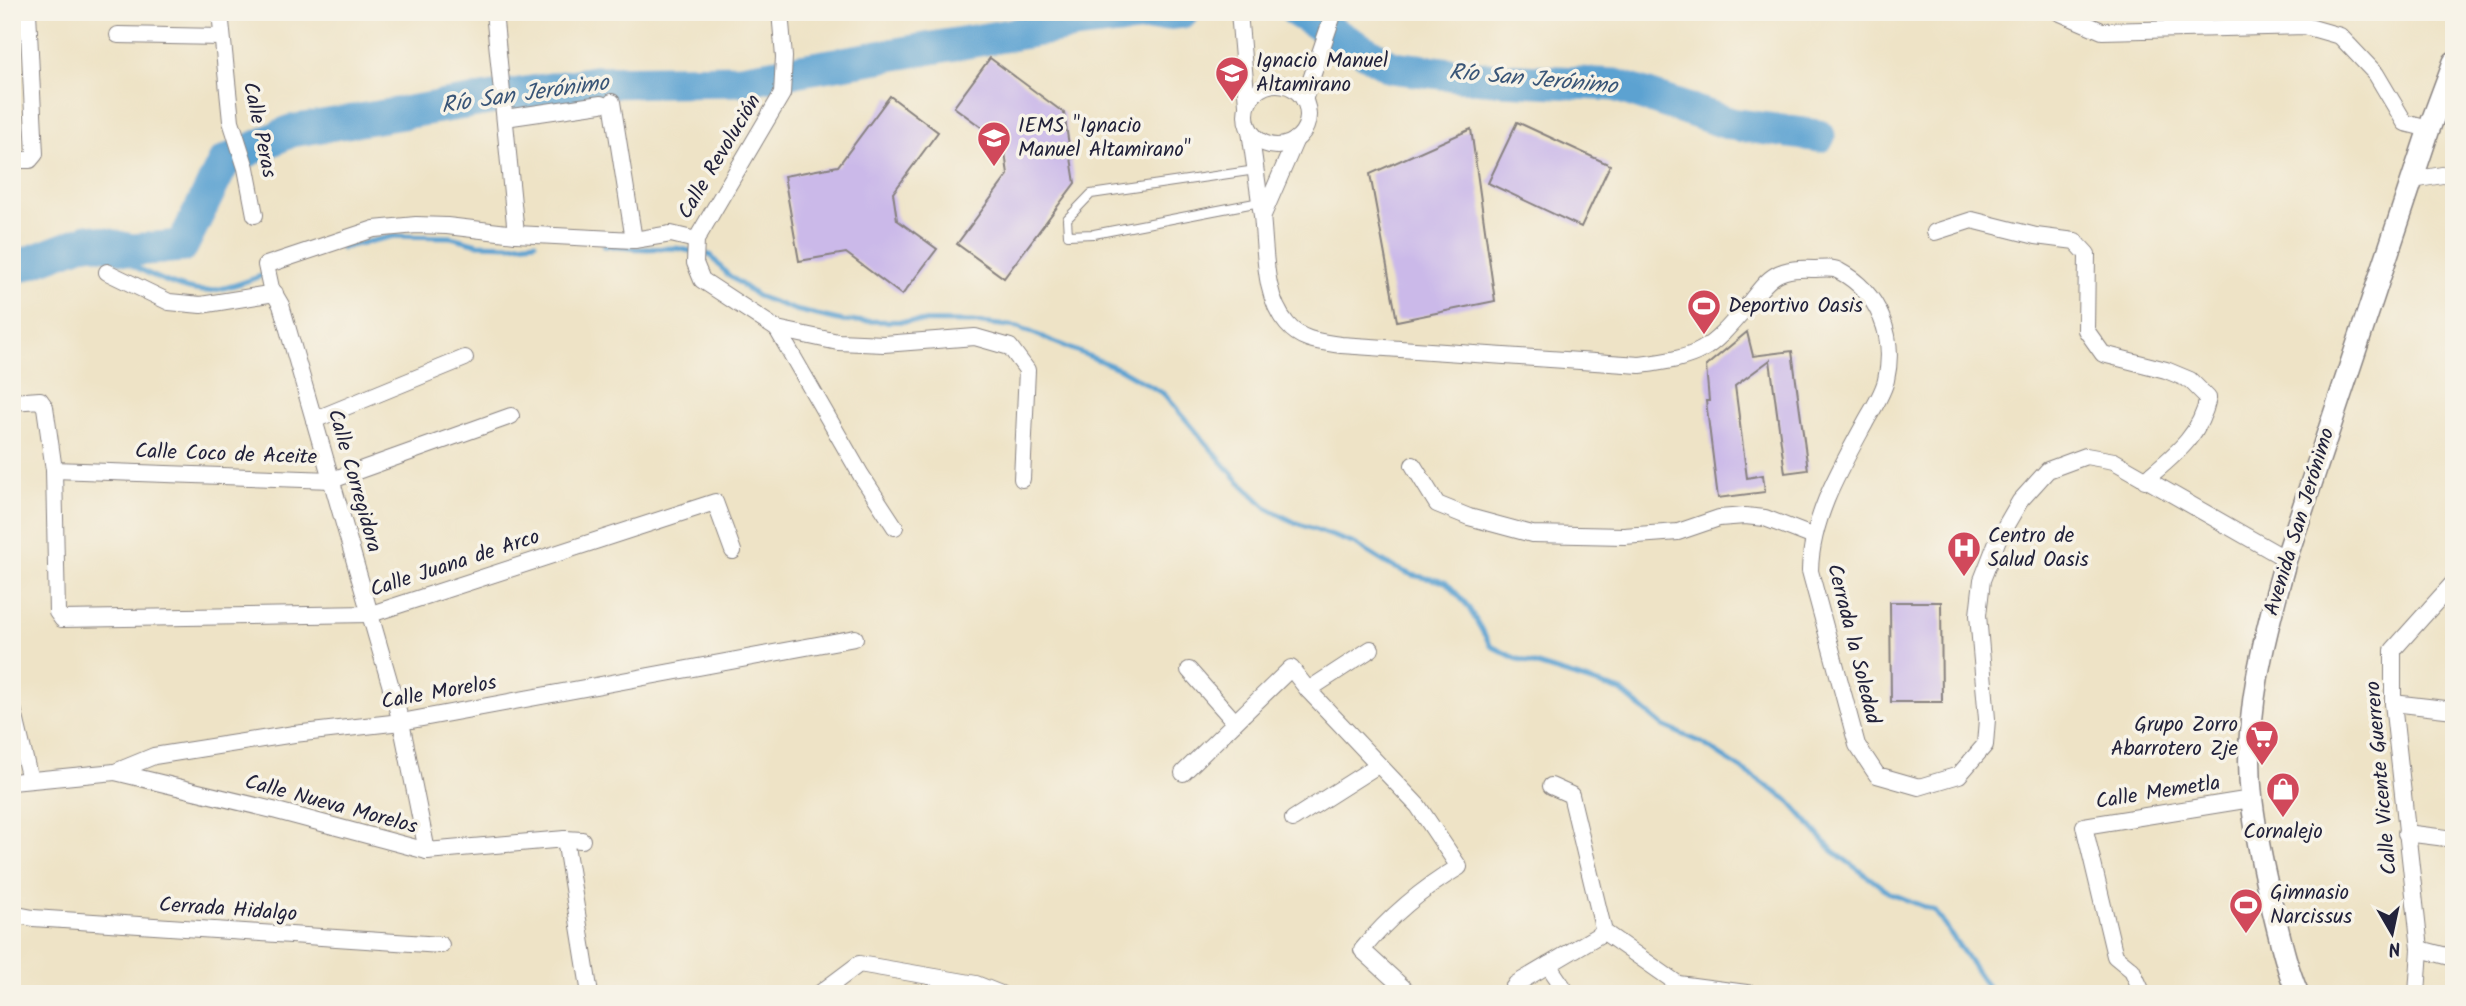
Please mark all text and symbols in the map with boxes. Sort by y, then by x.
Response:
place label: Ignacio Manuel Altamirano [1256,45,1388,102]
school or university icon: Ignacio Manuel Altamirano [1213,54,1251,103]
water label: Río San Jerónimo [1447,55,1620,105]
water label: Río San Jerónimo [439,65,613,125]
street label: Calle Peras [233,79,285,181]
street label: Calle Revolución [670,88,770,226]
place label: IEMS "Ignacio Manuel Altamirano" [1018,110,1191,167]
school or university icon: IEMS "Ignacio Manuel Altamirano" [975,119,1013,168]
sports icon: Deportivo Oasis [1685,287,1723,336]
place label: Deportivo Oasis [1728,290,1863,323]
street label: Calle Corregidora [318,405,390,557]
street label: Avenida San Jerónimo [2256,424,2344,620]
street label: Calle Coco de Aceite [134,435,318,475]
place label: Centro de Salud Oasis [1988,520,2089,577]
street label: Calle Juana de Arco [366,521,544,607]
hospital icon: Centro de Salud Oasis [1945,529,1983,578]
street label: Cerrada la Soledad [1817,560,1889,728]
street label: Calle Morelos [379,667,499,719]
street label: Calle Vicente Guerrero [2357,679,2407,877]
place label: Grupo Zorro Abarrotero Zje [2111,709,2239,766]
supermarket icon: Grupo Zorro Abarrotero Zje [2243,718,2281,767]
street label: Calle Nueva Morelos [241,766,421,844]
street label: Calle Memetla [2093,767,2223,819]
shop icon: Cornalejo [2264,770,2302,819]
place label: Cornalejo [2243,816,2323,849]
place label: Gimnasio Narcissus [2270,877,2352,934]
sports icon: Gimnasio Narcissus [2227,886,2265,935]
street label: Cerrada Hidalgo [158,889,298,931]
north arrow [2358,898,2428,968]
text: N [2386,932,2403,964]

